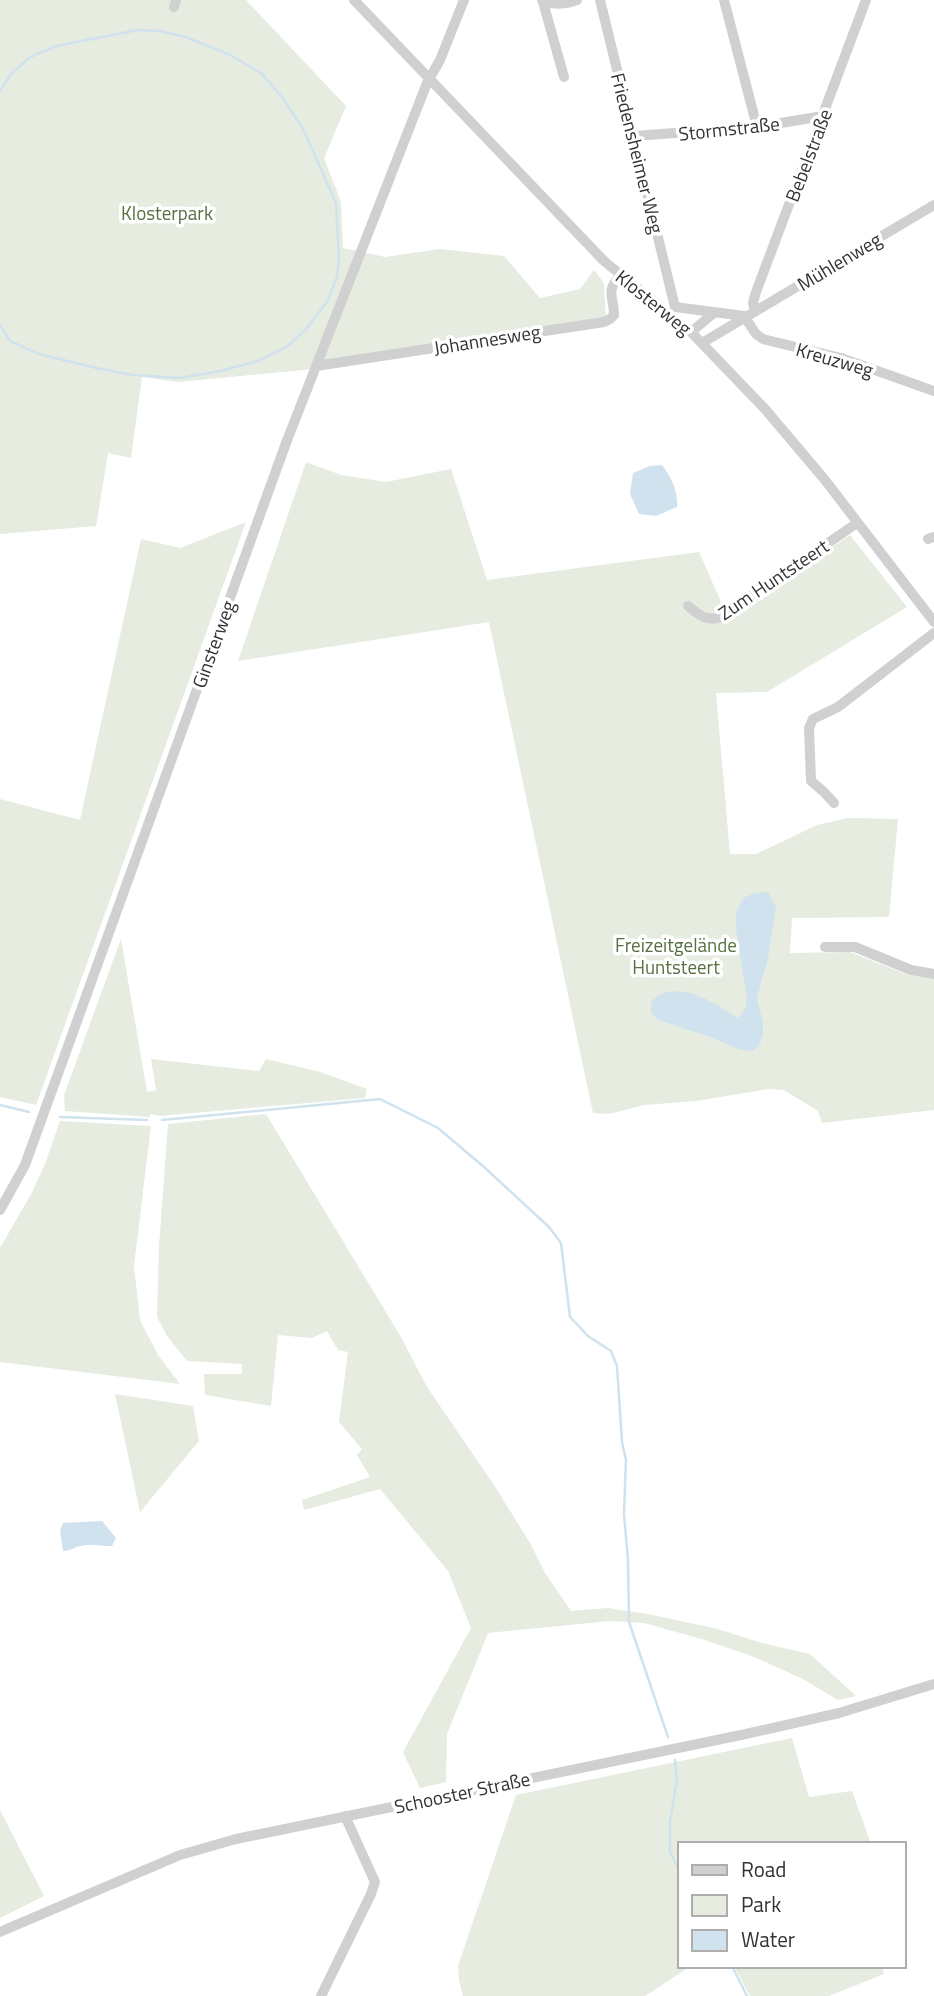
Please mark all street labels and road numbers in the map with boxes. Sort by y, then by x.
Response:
street label: Friedensheimer Weg [604,70,672,237]
street label: Bebelstraße [777,104,839,206]
street label: Stormstraße [677,108,781,148]
street label: Mühlenweg [791,224,887,298]
street label: Klosterweg [610,262,699,342]
street label: Johannesweg [432,316,543,362]
street label: Kreuzweg [793,334,877,384]
street label: Zum Huntsteert [712,531,834,627]
street label: Ginsterweg [184,596,242,692]
street label: Schooster Straße [391,1763,533,1821]

